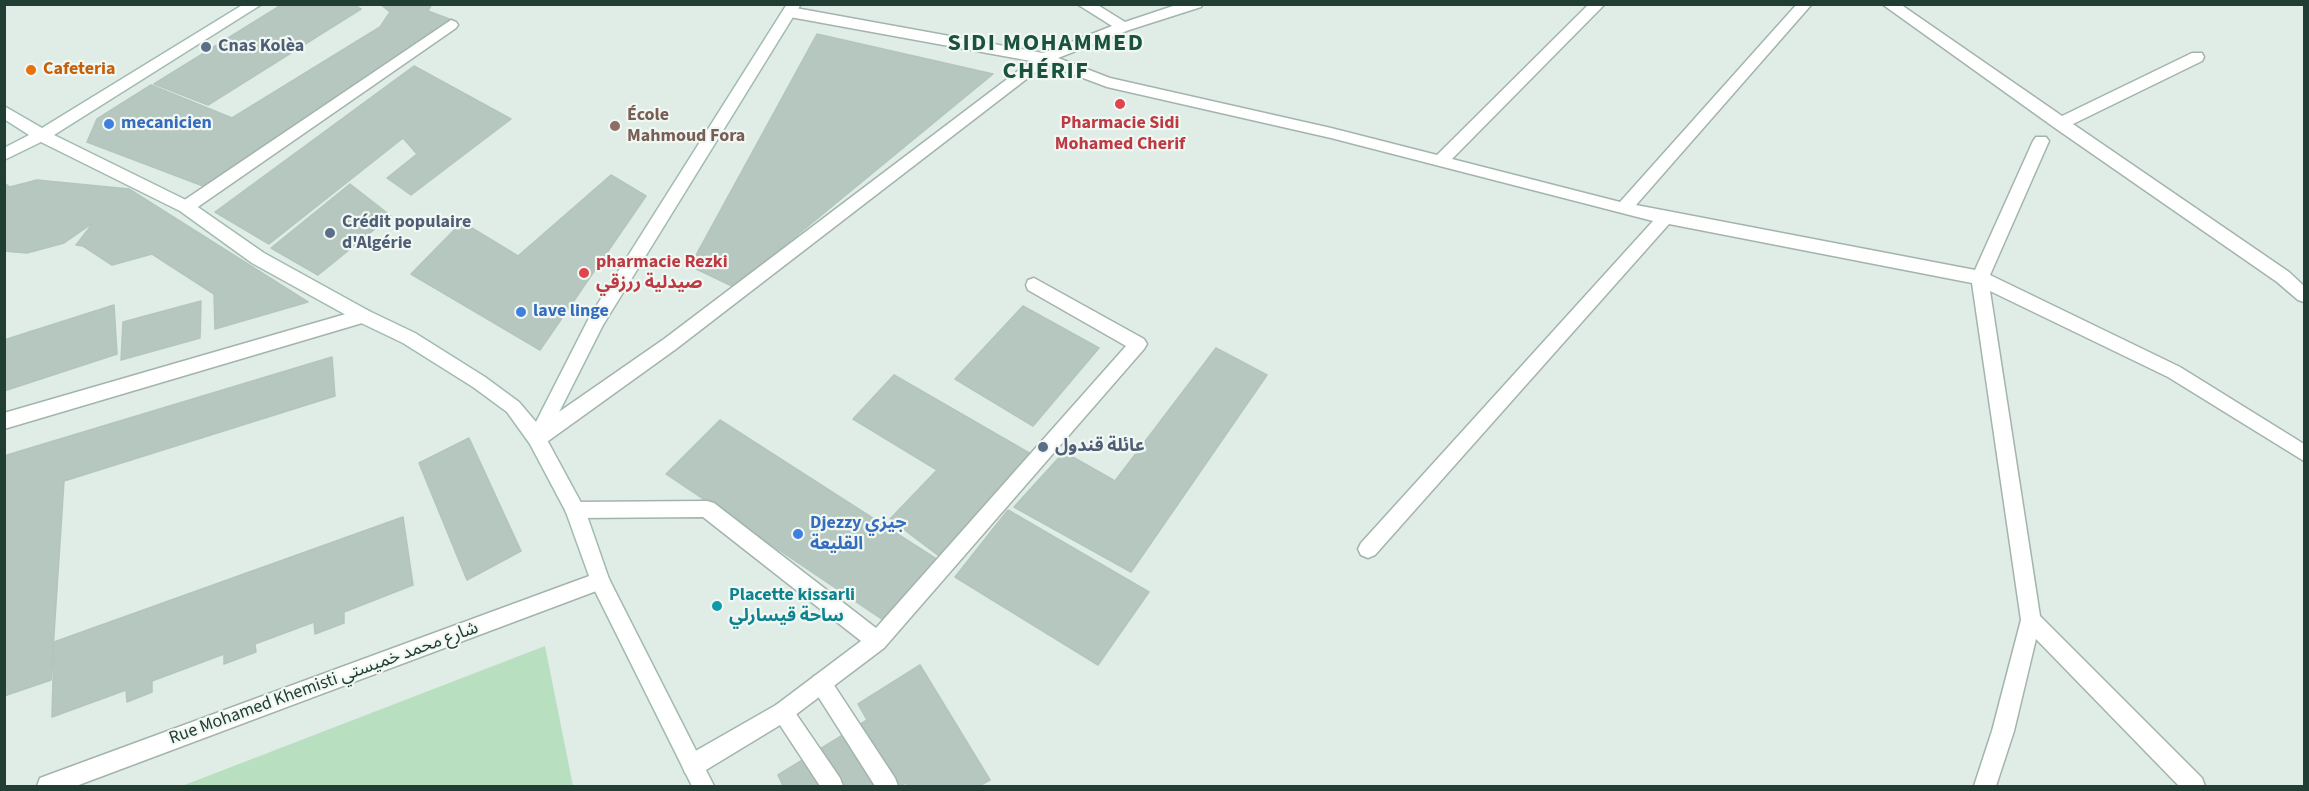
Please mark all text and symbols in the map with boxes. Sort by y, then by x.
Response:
district label: SIDI MOHAMMED CHÉRIF [948,31,1144,87]
place label: Cnas Kolèa [218,36,304,58]
marker: Cnas Kolèa [199,40,213,54]
place label: Cafeteria [43,59,116,81]
marker: Cafeteria [24,63,38,77]
marker: Pharmacie Sidi Mohamed Cherif [1113,97,1127,111]
place label: École Mahmoud Fora [627,105,745,148]
place label: mecanicien [121,113,212,135]
place label: Pharmacie Sidi Mohamed Cherif [1055,113,1185,156]
marker: mecanicien [102,117,116,131]
marker: École Mahmoud Fora [608,119,622,133]
place label: Crédit populaire d'Algérie [342,212,471,254]
marker: Crédit populaire d'Algérie [323,226,337,240]
place label: pharmacie Rezki صيدلية ررزقي [596,252,728,294]
marker: pharmacie Rezki صيدلية ررزقي [577,266,591,280]
place label: lave linge [533,301,609,323]
marker: lave linge [514,305,528,319]
place label: عائلة قندول [1055,436,1145,458]
marker: عائلة قندول [1036,440,1050,454]
place label: Djezzy جيزي القليعة [810,513,907,556]
marker: Djezzy جيزي القليعة [791,527,805,541]
place label: Placette kissarli ساحة قيسارلي [729,585,855,628]
marker: Placette kissarli ساحة قيسارلي [710,599,724,613]
street label: Rue Mohamed Khemisti شارع محمد خميستي [166,618,482,750]

